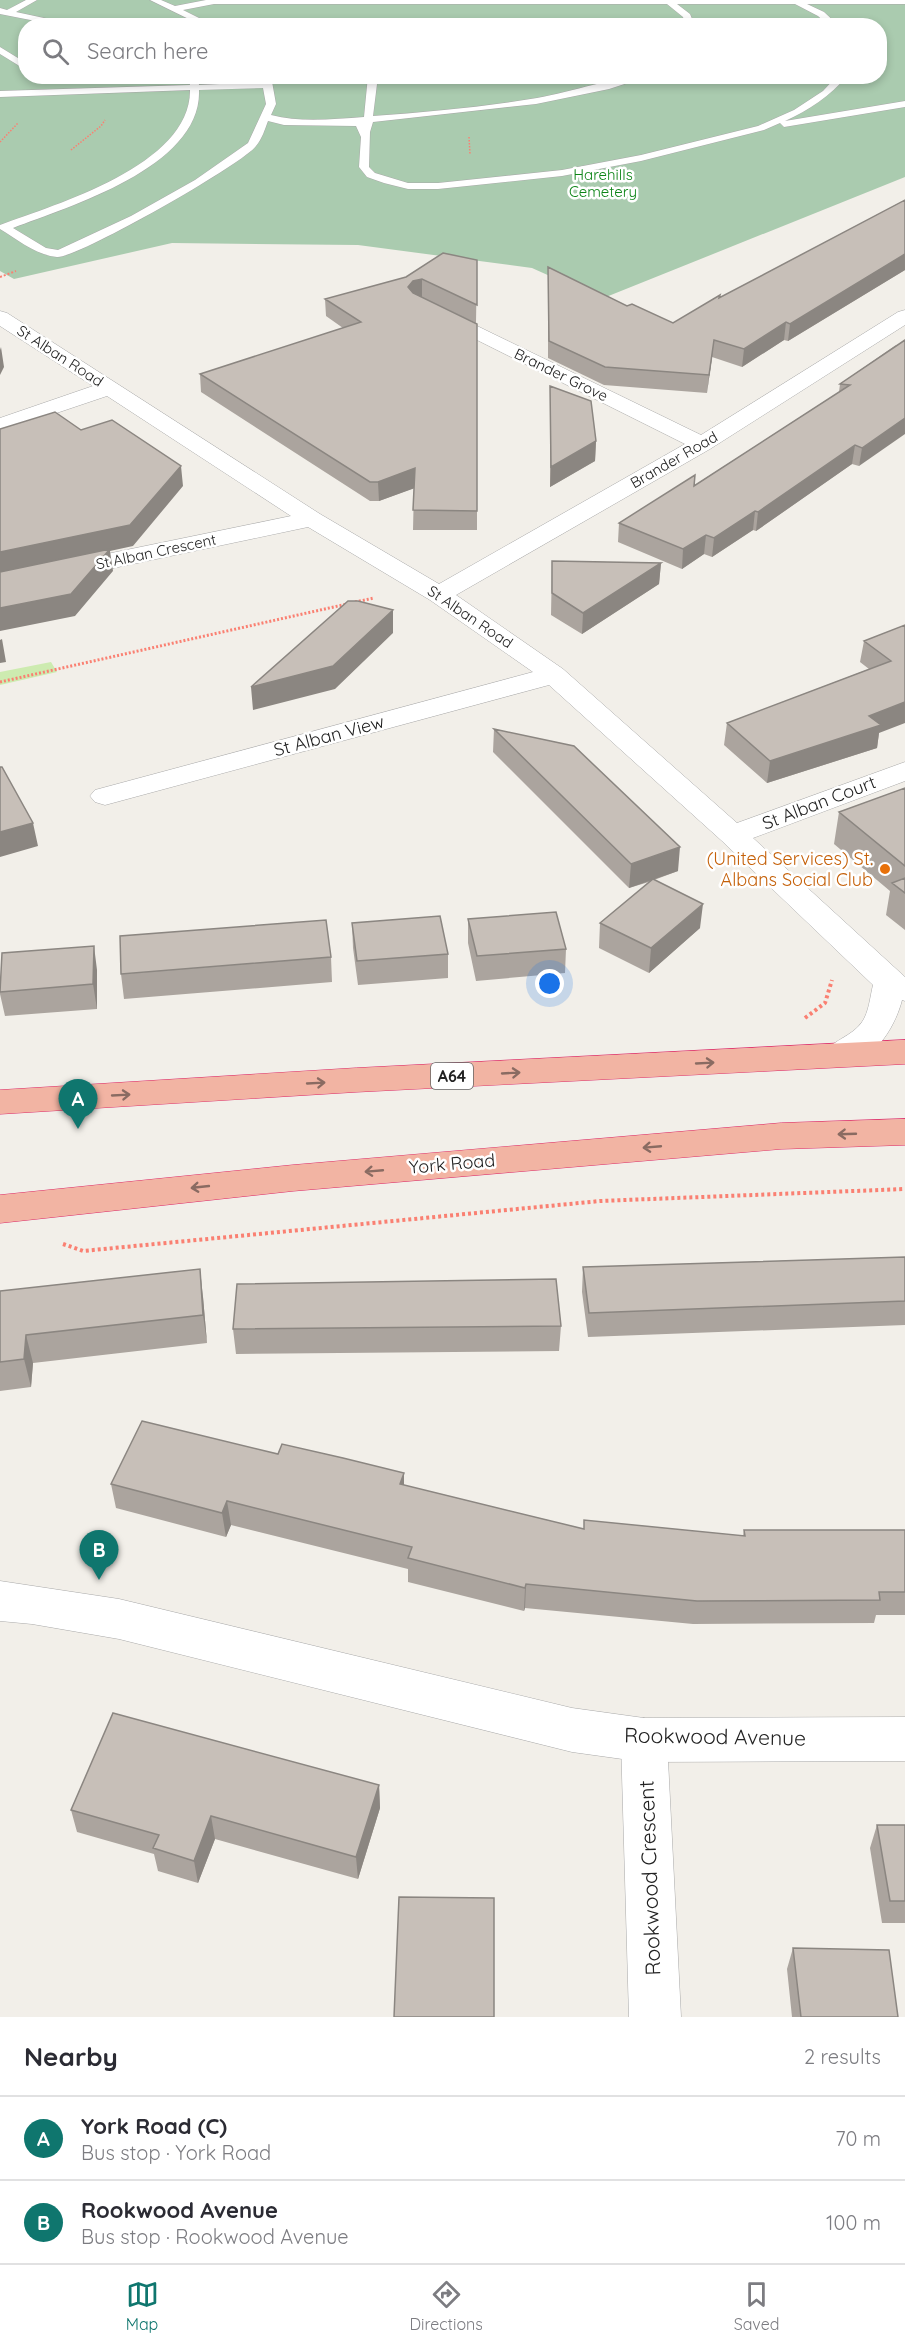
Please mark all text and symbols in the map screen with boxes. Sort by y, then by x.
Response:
search box [18,18,887,84]
icon: search [39,35,72,68]
text: Search here [87,37,208,65]
park label: Harehills Cemetery [569,165,637,201]
street label: St Alban Road [14,321,107,390]
street label: Brander Grove [511,344,611,405]
street label: Brander Road [627,427,721,492]
street label: St Alban Crescent [94,529,218,574]
street label: St Alban Road [424,581,517,652]
street label: St Alban View [271,710,387,761]
street label: St Alban Court [759,770,879,835]
place label: (United Services) St. Albans Social Club [707,847,873,891]
marker: (United Services) St. Albans Social Club [878,862,892,876]
your location [535,969,564,998]
one-way arrow [695,1057,715,1068]
road number: A64 [431,1063,473,1089]
one-way arrow [500,1067,520,1078]
one-way arrow [305,1077,325,1088]
pin: A [58,1080,98,1129]
one-way arrow [111,1089,131,1100]
one-way arrow [837,1128,857,1139]
one-way arrow [643,1142,663,1153]
street label: York Road [408,1148,496,1179]
one-way arrow [365,1166,385,1177]
one-way arrow [190,1182,210,1193]
pin: B [80,1530,118,1580]
street label: Rookwood Avenue [624,1721,806,1751]
street label: Rookwood Crescent [633,1780,665,1976]
text: Nearby [24,2040,118,2073]
text: 2 results [804,2044,881,2069]
text: York Road (C) [81,2112,227,2140]
text: A [37,2126,50,2151]
text: 70 m [835,2126,881,2151]
text: Bus stop · York Road [81,2140,271,2165]
text: Rookwood Avenue [81,2196,278,2224]
text: B [37,2210,50,2235]
text: 100 m [826,2210,881,2235]
text: Bus stop · Rookwood Avenue [81,2224,349,2249]
tab: Map [126,2278,159,2334]
tab: Directions [410,2278,483,2334]
tab: Saved [734,2278,779,2334]

